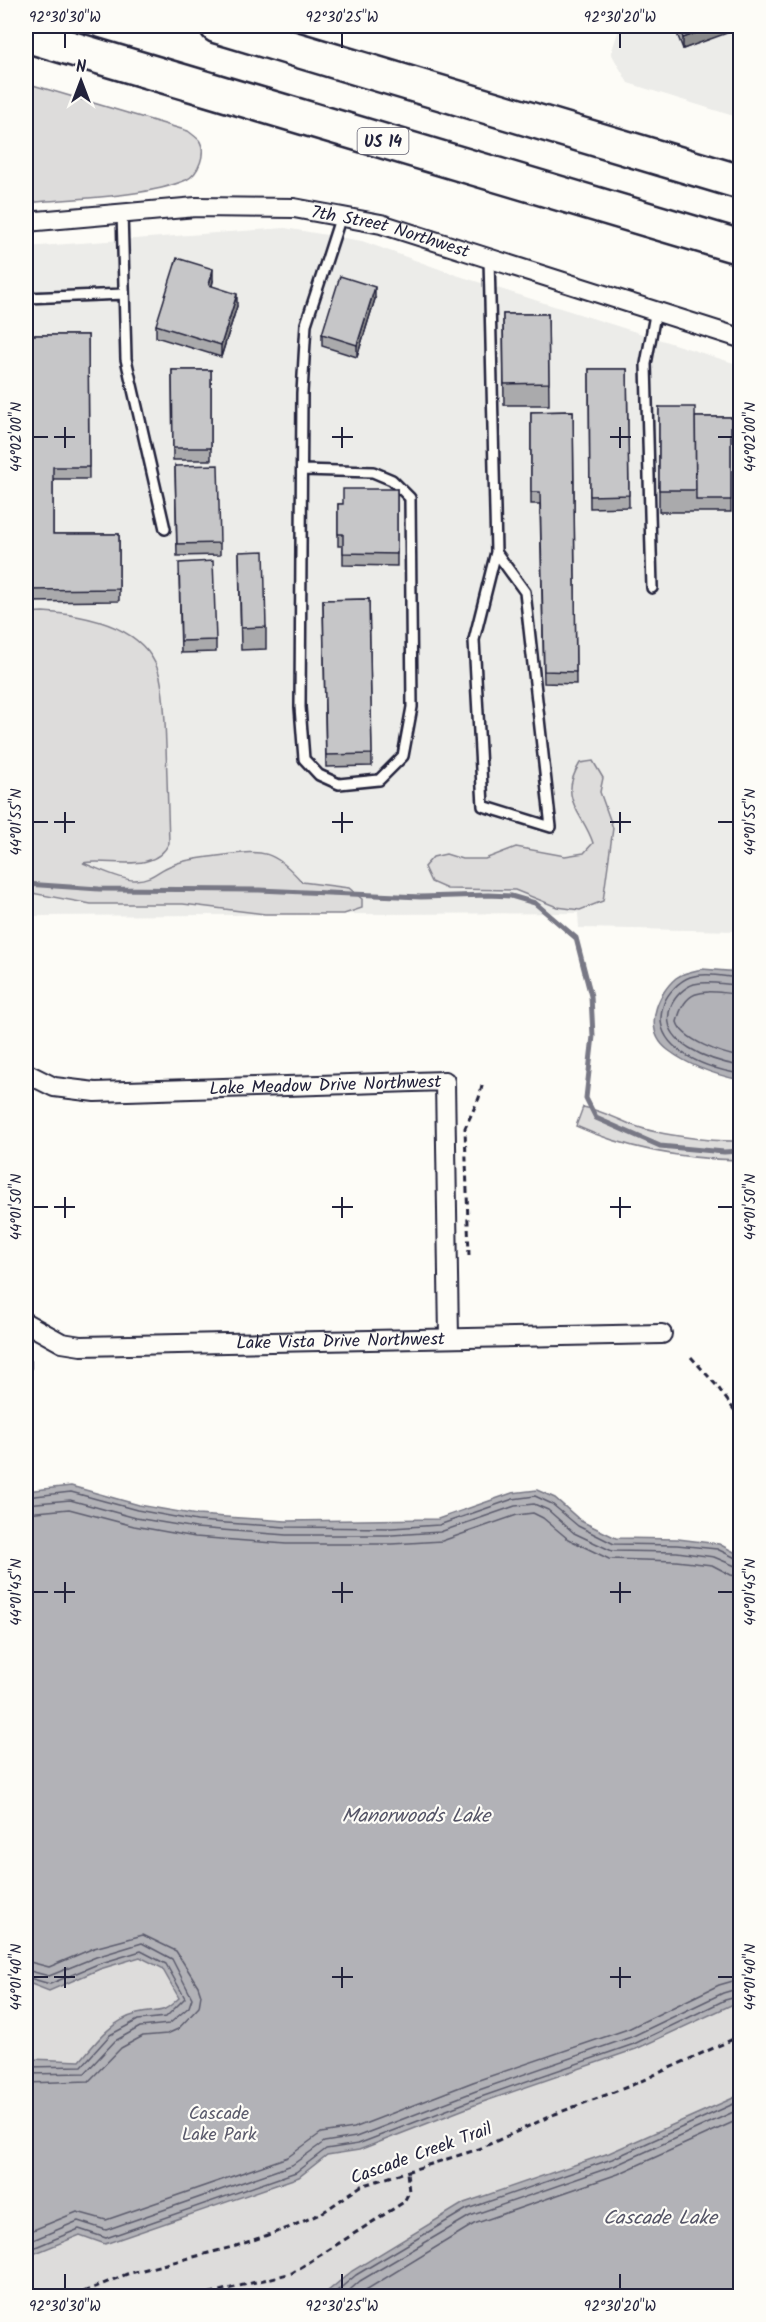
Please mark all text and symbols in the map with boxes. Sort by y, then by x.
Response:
text: 92°30'30"W [29,6,101,30]
text: 92°30'25"W [306,6,379,30]
text: 92°30'20"W [584,6,656,30]
north arrow [51,51,111,111]
text: N [76,55,86,80]
road number: US 14 [358,128,409,154]
street label: 7th Street Northwest [309,198,474,268]
text: 44°02'00"N [5,402,29,472]
text: 44°02'00"N [739,402,763,472]
text: 44°01'55"N [5,788,29,856]
text: 44°01'55"N [739,788,763,856]
street label: Lake Meadow Drive Northwest [209,1068,443,1104]
text: 44°01'50"N [5,1174,29,1240]
text: 44°01'50"N [739,1174,763,1240]
street label: Lake Vista Drive Northwest [236,1325,446,1359]
text: 44°01'45"N [5,1558,29,1626]
text: 44°01'45"N [739,1558,763,1626]
water label: Manorwoods Lake [342,1801,492,1833]
text: 44°01'40"N [5,1944,29,2010]
text: 44°01'40"N [739,1944,763,2010]
park label: Cascade Lake Park [182,2100,257,2150]
street label: Cascade Creek Trail [347,2115,497,2194]
water label: Cascade Lake [603,2203,719,2235]
text: 92°30'30"W [29,2295,101,2319]
text: 92°30'25"W [306,2295,379,2319]
text: 92°30'20"W [584,2295,656,2319]

